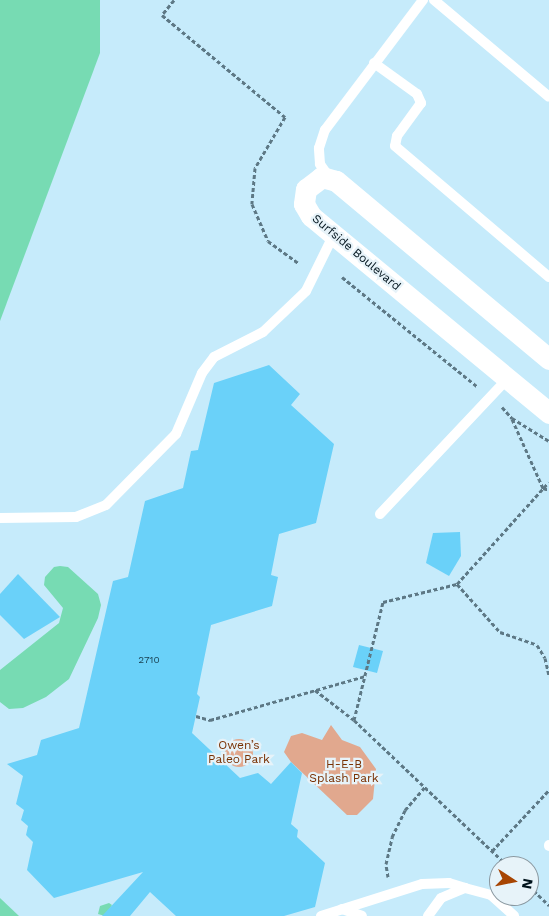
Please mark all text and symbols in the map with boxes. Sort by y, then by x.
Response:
street label: Surfside Boulevard [309,212,403,294]
house number: 2710 [138,654,160,666]
park label: Owen’s Paleo Park [208,739,270,767]
park label: H-E-B Splash Park [309,758,379,786]
north arrow [489,856,539,906]
text: N [519,877,537,890]

